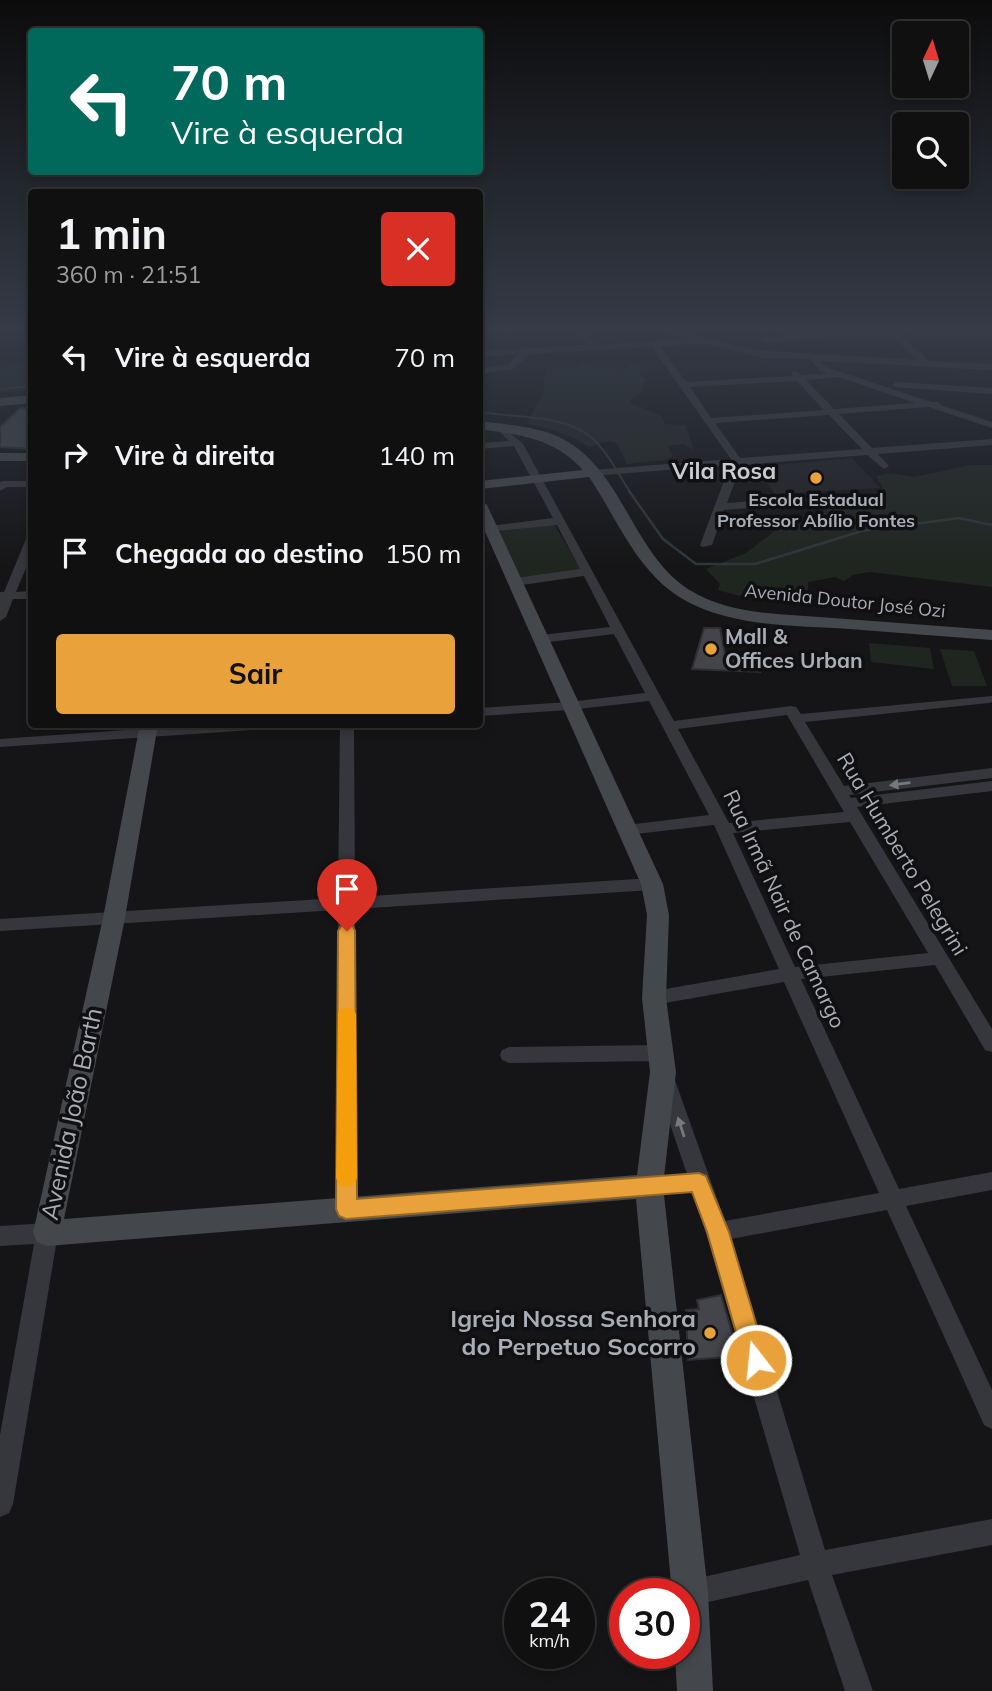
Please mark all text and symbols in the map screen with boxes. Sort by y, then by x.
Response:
north arrow [892,21,970,98]
map controls [892,21,969,189]
text: 70 m [171,51,287,112]
icon: left [56,56,147,147]
text: Vire à esquerda [171,112,404,152]
button: search [892,112,969,189]
text: 1 min [56,207,167,260]
button: close [381,212,455,286]
text: 360 m · 21:51 [56,260,201,289]
icon: left [56,338,94,376]
text: Vire à esquerda [115,341,311,374]
text: 70 m [394,341,455,374]
icon: right [56,436,94,474]
text: Vire à direita [115,439,275,472]
text: 140 m [379,439,455,472]
district label: Vila Rosa [671,456,776,485]
marker: Escola Estadual Professor Abílio Fontes [808,470,824,486]
place label: Escola Estadual Professor Abílio Fontes [717,488,915,532]
icon: arrive [56,534,94,572]
text: Chegada ao destino [115,537,364,570]
text: 150 m [385,537,461,570]
street label: Avenida Doutor José Ozi [743,579,947,623]
place label: Mall & Offices Urban [725,623,863,673]
button: Sair [56,634,455,714]
marker: Mall & Offices Urban [703,641,719,657]
street label: Rua Humberto Pelegrini [832,747,974,960]
one-way arrow [889,779,911,790]
street label: Rua Irmã Nair de Camargo [718,785,852,1032]
pin [317,859,377,931]
icon: arrive [328,870,366,908]
street label: Avenida João Barth [34,1005,108,1223]
one-way arrow [675,1116,686,1137]
place label: Igreja Nossa Senhora do Perpetuo Socorro [450,1303,696,1361]
position arrow [719,1323,793,1397]
marker: Igreja Nossa Senhora do Perpetuo Socorro [702,1325,718,1341]
speed limit sign: 30 [609,1578,700,1669]
text: 24 [528,1592,571,1636]
text: km/h [529,1629,570,1652]

